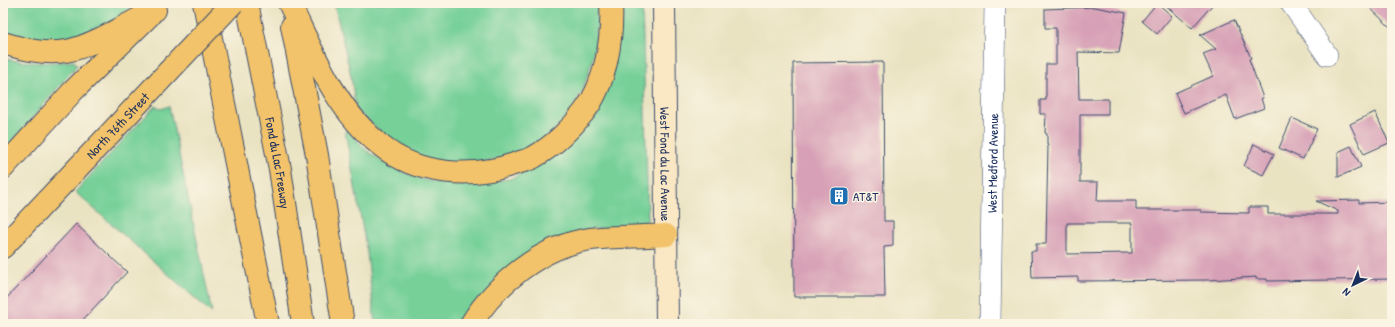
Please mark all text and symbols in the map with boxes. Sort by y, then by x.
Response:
street label: North 76th Street [82,88,154,163]
street label: West Fond du Lac Avenue [656,107,675,221]
street label: West Medford Avenue [983,113,1002,213]
street label: Fond du Lac Freeway [261,115,295,210]
building icon: AT&T [828,185,850,207]
place label: AT&T [853,187,879,205]
north arrow [1333,265,1373,305]
text: N [1339,285,1353,299]

